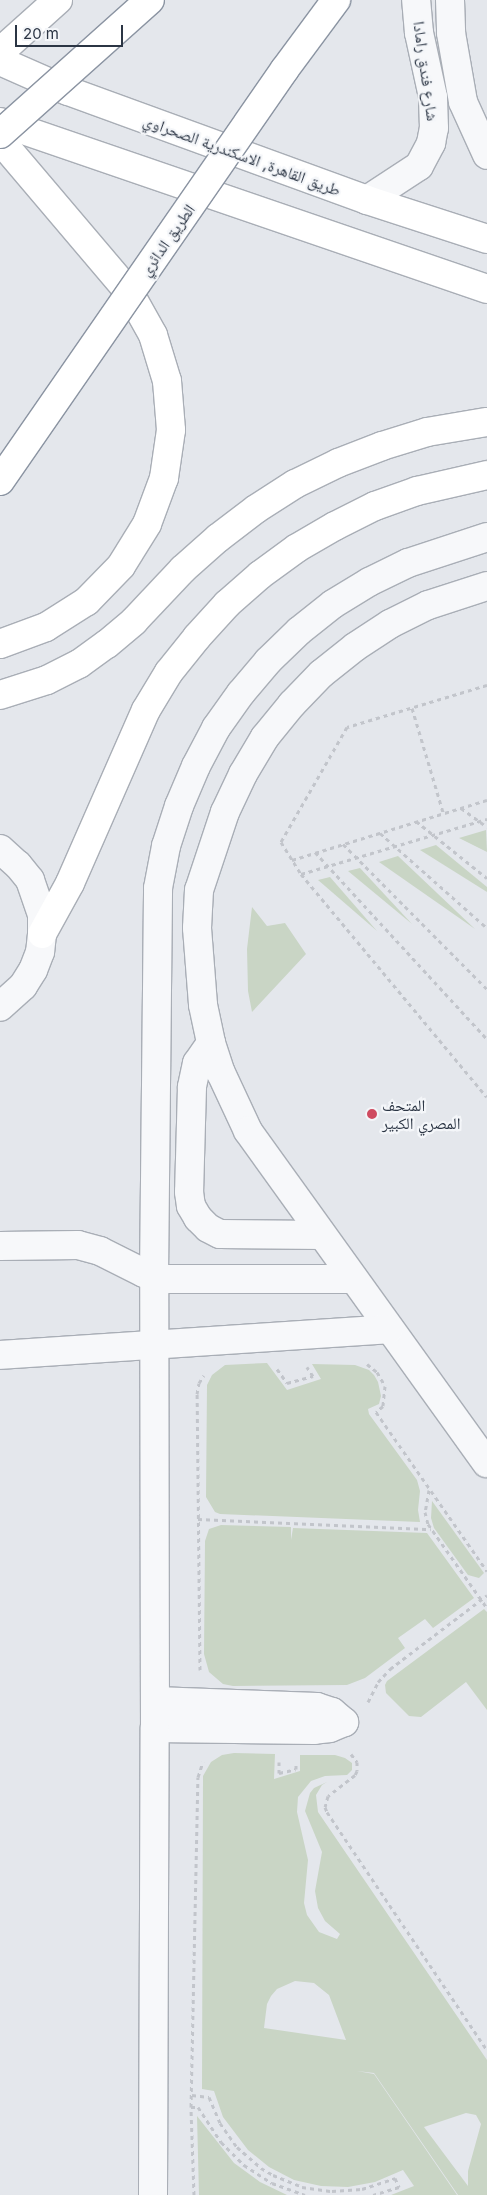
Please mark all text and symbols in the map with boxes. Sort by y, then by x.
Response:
scale bar [18,15,125,47]
street label: شارع فندق رامادا [409,20,443,122]
text: 20 m [23,24,59,43]
street label: طريق القاهرة, الاسكندرية الصحراوي [141,110,343,200]
street label: الطريق الدائري [135,200,199,280]
place label: المتحف المصري الكبير [382,1095,461,1133]
marker: المتحف المصري الكبير [366,1108,378,1120]

